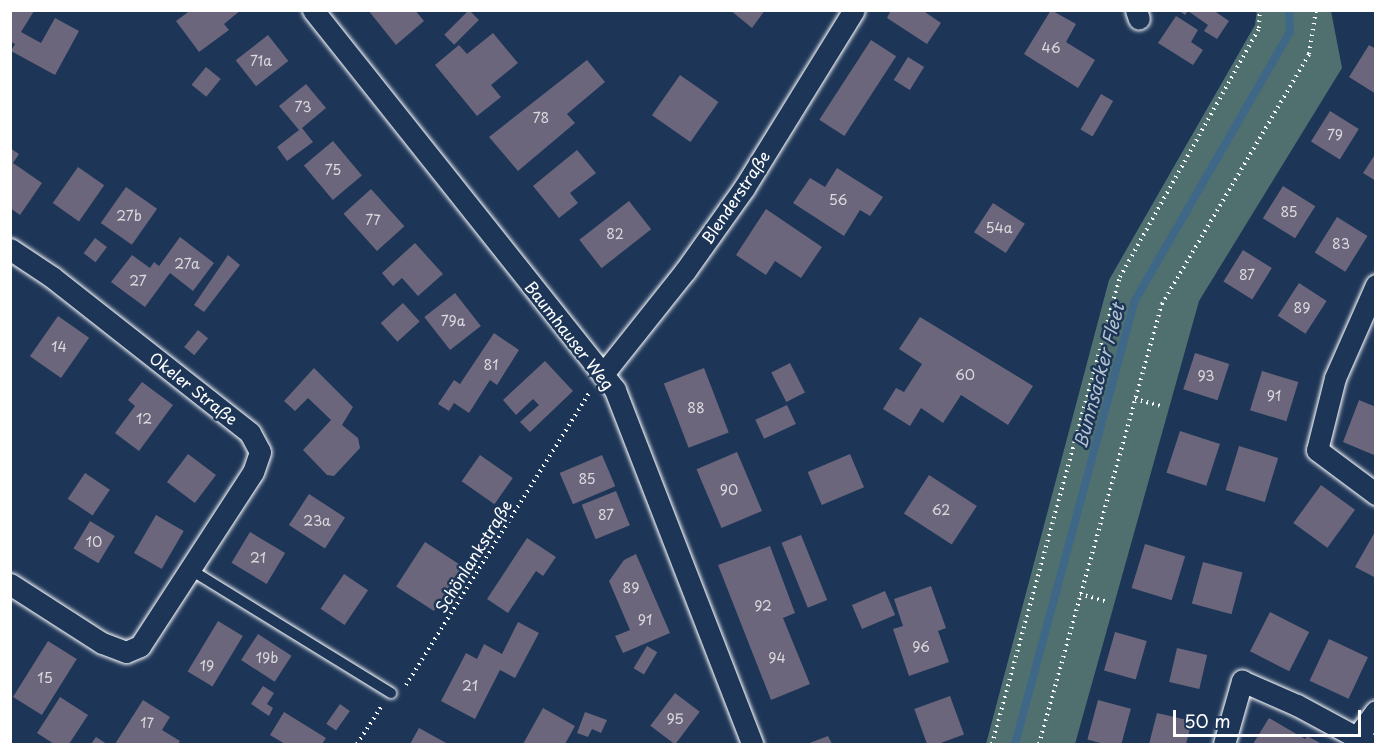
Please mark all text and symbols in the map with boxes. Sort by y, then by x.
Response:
house number: 46 [1041,40,1061,56]
house number: 71a [250,53,272,69]
house number: 73 [295,99,311,115]
house number: 78 [533,110,549,126]
house number: 79 [1327,127,1343,143]
street label: Blenderstraße [697,147,773,247]
house number: 75 [325,162,341,178]
house number: 56 [829,192,847,208]
house number: 85 [1280,204,1298,220]
house number: 27b [116,208,142,224]
house number: 77 [365,212,381,228]
house number: 54a [985,220,1013,236]
house number: 82 [606,226,624,242]
house number: 83 [1332,236,1350,252]
house number: 27a [174,256,200,272]
house number: 87 [1239,267,1255,283]
house number: 27 [129,273,147,289]
street label: Baumhauser Weg [521,276,619,394]
house number: 89 [1294,300,1310,316]
water label: Bunnsacker Fleet [1069,301,1129,451]
house number: 79a [441,313,465,329]
house number: 14 [51,339,67,355]
street label: Okeler Straße [145,347,243,429]
house number: 81 [484,357,498,373]
house number: 60 [955,367,975,383]
house number: 93 [1197,368,1215,384]
house number: 91 [1267,388,1281,404]
house number: 88 [687,400,705,416]
house number: 12 [136,411,152,427]
house number: 85 [578,471,596,487]
house number: 90 [720,482,738,498]
street label: Schönlankstraße [431,496,515,616]
house number: 62 [932,502,950,518]
house number: 87 [598,507,614,523]
house number: 23a [303,513,331,529]
house number: 10 [86,534,102,550]
house number: 21 [250,550,266,566]
house number: 89 [623,580,639,596]
house number: 92 [754,598,772,614]
house number: 91 [638,612,652,628]
house number: 96 [912,639,930,655]
house number: 19b [256,650,278,666]
house number: 94 [768,650,786,666]
house number: 19 [200,658,214,674]
house number: 15 [37,670,53,686]
house number: 21 [462,678,478,694]
scale bar [1176,698,1364,736]
text: 50 m [1184,707,1231,734]
house number: 95 [666,711,684,727]
house number: 17 [140,715,154,731]

